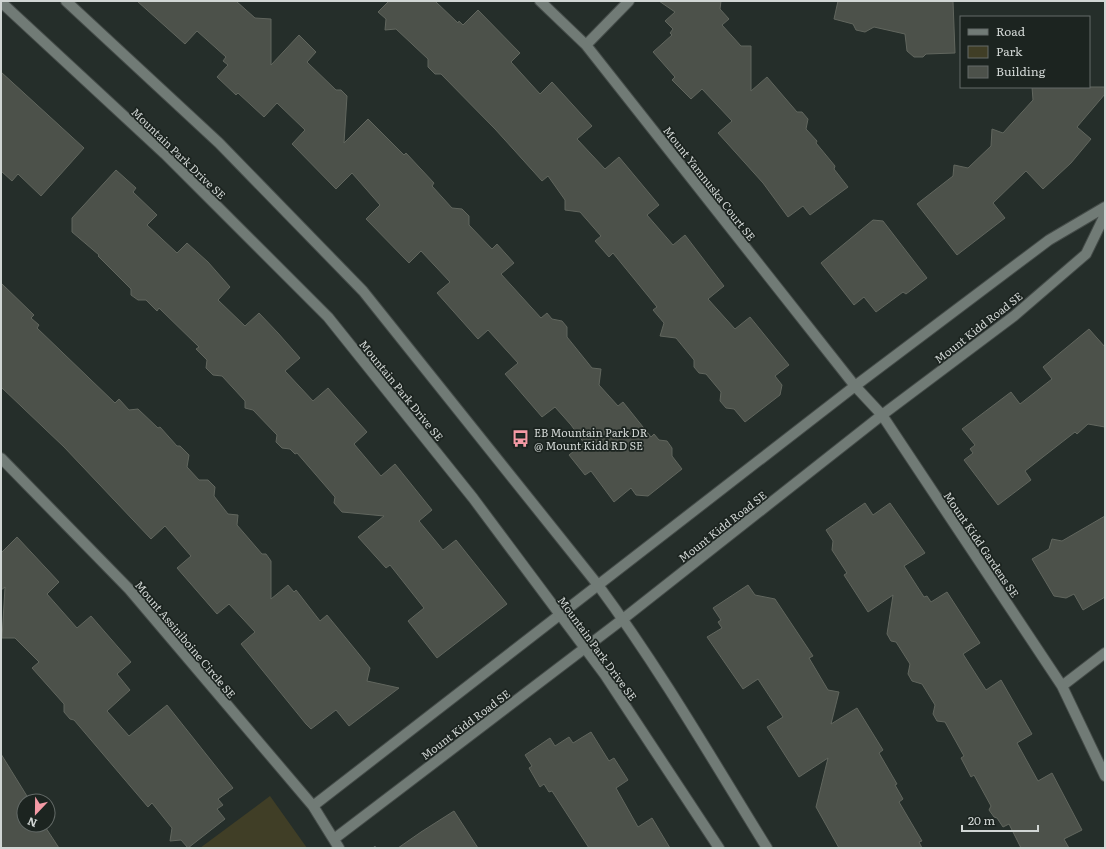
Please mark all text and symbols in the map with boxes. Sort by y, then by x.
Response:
legend [960,16,1090,88]
text: Road [996,22,1026,40]
text: Park [996,42,1023,60]
text: Building [996,62,1046,80]
street label: Mountain Park Drive SE [128,104,230,202]
street label: Mount Yamnuska Court SE [660,122,760,244]
street label: Mount Kidd Road SE [931,288,1025,366]
street label: Mountain Park Drive SE [356,336,448,444]
place label: EB Mountain Park DR @ Mount Kidd RD SE [534,424,648,453]
bus stop icon: EB Mountain Park DR @ Mount Kidd RD SE [511,428,531,448]
street label: Mount Kidd Road SE [675,487,769,565]
street label: Mount Kidd Gardens SE [941,488,1023,600]
street label: Mount Assiniboine Circle SE [132,577,240,701]
street label: Mountain Park Drive SE [555,593,641,703]
street label: Mount Kidd Road SE [417,685,513,763]
north arrow [16,793,56,833]
scale bar [962,807,1038,833]
text: 20 m [968,811,995,829]
text: N [25,814,39,832]

